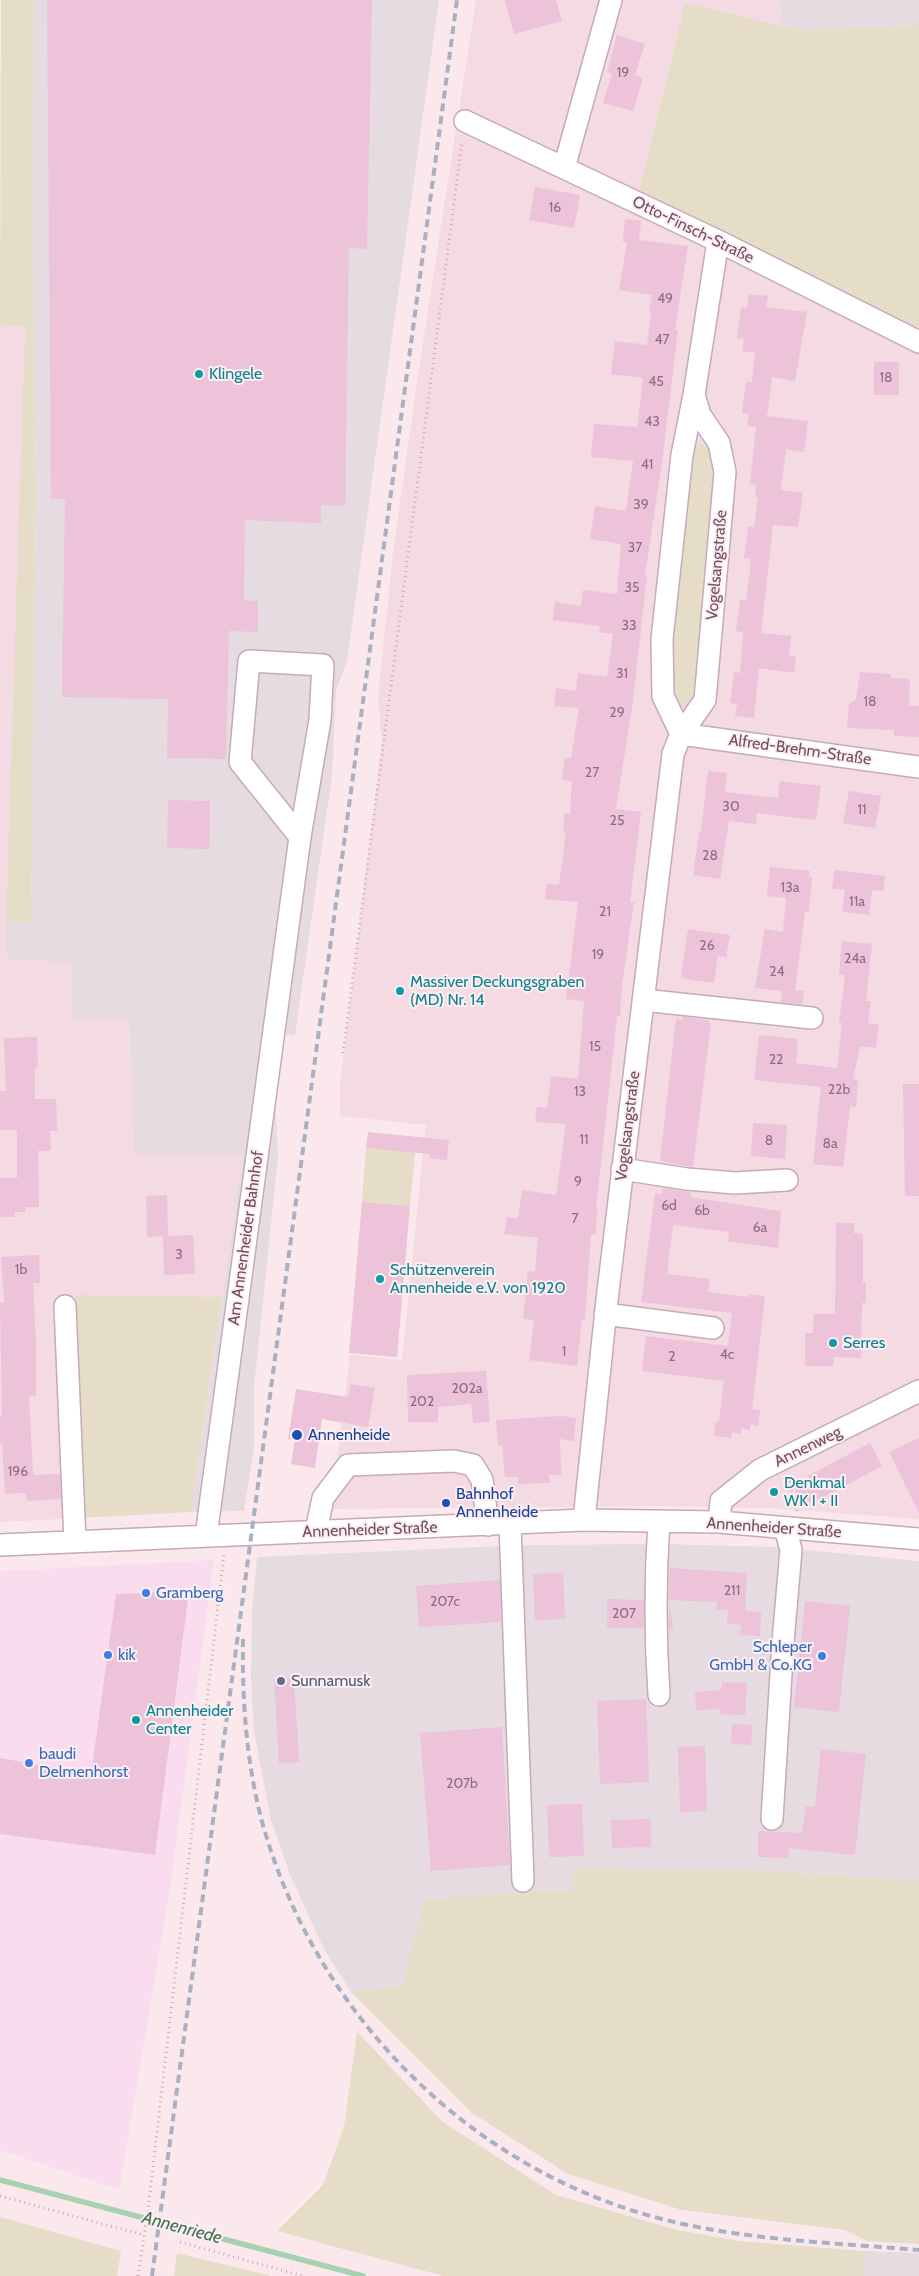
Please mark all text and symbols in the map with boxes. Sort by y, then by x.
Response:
house number: 19 [617,65,629,81]
street label: Otto-Finsch-Straße [629,192,757,268]
house number: 16 [549,200,561,216]
house number: 49 [657,291,673,307]
house number: 47 [654,332,670,348]
place label: Klingele [209,364,262,384]
marker: Klingele [193,368,205,380]
house number: 18 [879,370,893,386]
house number: 45 [648,374,664,390]
house number: 43 [644,414,660,430]
house number: 41 [641,457,653,473]
house number: 39 [633,497,649,513]
street label: Vogelsangstraße [703,509,731,621]
house number: 37 [628,540,642,556]
house number: 35 [624,580,640,596]
house number: 33 [621,618,637,634]
house number: 31 [616,666,628,682]
house number: 18 [863,694,877,710]
house number: 29 [609,705,625,721]
street label: Alfred-Brehm-Straße [727,730,873,770]
house number: 27 [585,765,599,781]
house number: 30 [722,799,740,815]
house number: 11 [857,802,867,818]
house number: 25 [610,813,624,829]
house number: 28 [702,848,718,864]
house number: 13a [781,880,799,896]
house number: 11a [849,894,865,910]
house number: 21 [599,904,611,920]
house number: 26 [699,938,715,954]
house number: 19 [592,947,604,963]
house number: 24a [844,951,866,967]
house number: 24 [769,964,785,980]
place label: Massiver Deckungsgraben (MD) Nr. 14 [410,972,584,1010]
marker: Massiver Deckungsgraben (MD) Nr. 14 [394,985,406,997]
house number: 15 [589,1039,601,1055]
house number: 22 [769,1052,783,1068]
street label: Vogelsangstraße [612,1070,644,1182]
house number: 22b [828,1082,850,1098]
house number: 13 [574,1084,586,1100]
house number: 11 [579,1132,589,1148]
house number: 8 [765,1133,773,1149]
house number: 8a [822,1136,838,1152]
street label: Am Annenheider Bahnhof [224,1150,268,1326]
house number: 9 [574,1174,582,1190]
house number: 6d [661,1198,677,1214]
house number: 6b [694,1203,710,1219]
house number: 7 [571,1211,579,1227]
house number: 6a [753,1220,767,1236]
house number: 3 [175,1247,183,1263]
place label: Schützenverein Annenheide e.V. von 1920 [390,1260,566,1298]
house number: 1b [15,1262,27,1278]
marker: Schützenverein Annenheide e.V. von 1920 [374,1273,386,1285]
place label: Serres [843,1333,885,1353]
marker: Serres [827,1337,839,1349]
house number: 1 [562,1344,566,1360]
house number: 4c [720,1347,734,1363]
house number: 2 [668,1349,676,1365]
house number: 202a [451,1381,483,1397]
house number: 202 [410,1394,434,1410]
street label: Annenweg [771,1422,845,1472]
place label: Annenheide [308,1425,390,1445]
marker: Annenheide [290,1428,304,1442]
house number: 196 [8,1464,28,1480]
place label: Denkmal WK I + II [784,1473,845,1511]
place label: Bahnhof Annenheide [456,1484,538,1522]
marker: Denkmal WK I + II [768,1486,780,1498]
marker: Bahnhof Annenheide [440,1497,452,1509]
street label: Annenheider Straße [706,1514,842,1542]
street label: Annenheider Straße [302,1518,438,1542]
place label: Gramberg [156,1583,223,1603]
house number: 211 [724,1583,740,1599]
marker: Gramberg [140,1587,152,1599]
house number: 207c [430,1594,460,1610]
house number: 207 [612,1606,636,1622]
place label: Schleper GmbH & Co.KG [709,1637,812,1675]
place label: kik [118,1645,136,1665]
marker: kik [102,1649,114,1661]
marker: Schleper GmbH & Co.KG [816,1650,828,1662]
place label: Sunnamusk [291,1671,370,1691]
marker: Sunnamusk [275,1675,287,1687]
place label: Annenheider Center [146,1701,233,1739]
marker: Annenheider Center [130,1714,142,1726]
place label: baudi Delmenhorst [39,1744,128,1782]
marker: baudi Delmenhorst [23,1757,35,1769]
house number: 207b [446,1776,478,1792]
water label: Annenriede [140,2207,224,2249]

